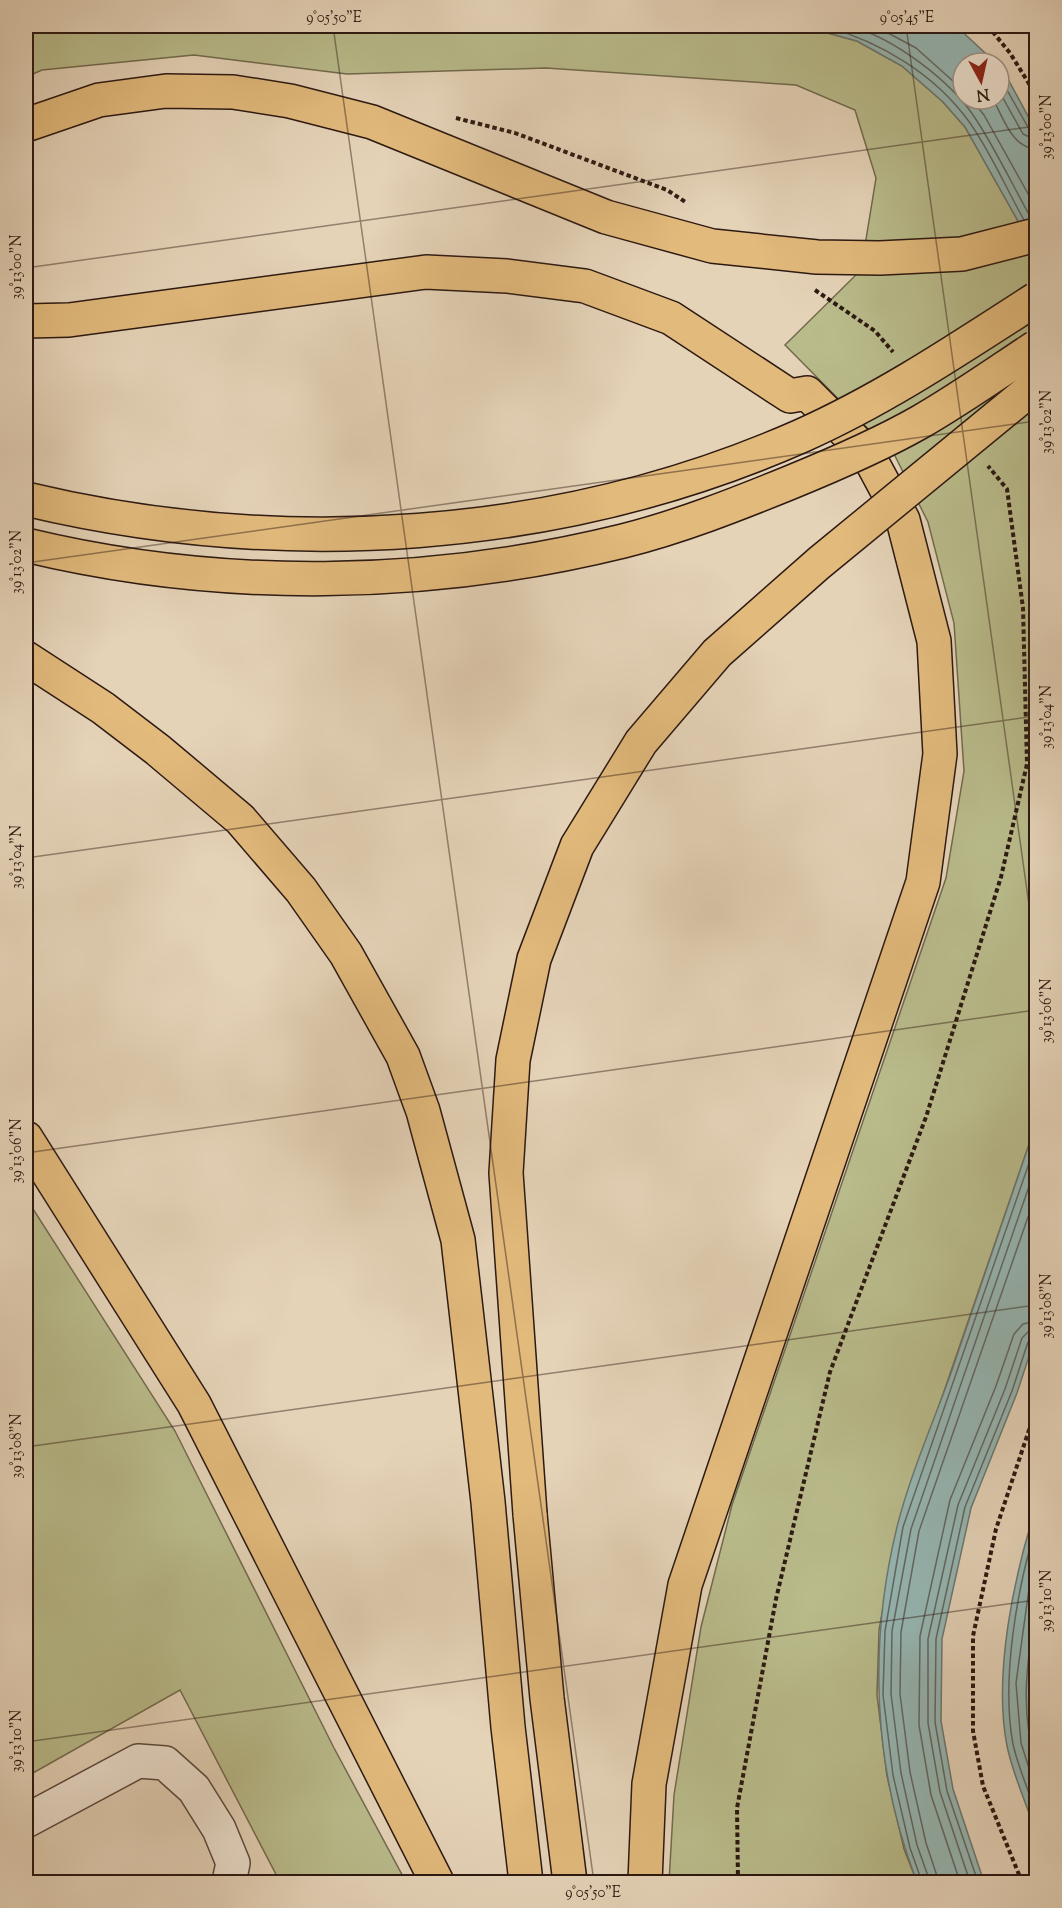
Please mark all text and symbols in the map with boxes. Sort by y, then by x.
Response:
text: 9°05'50"E [306,8,362,29]
text: 9°05'45"E [880,8,934,29]
north arrow [951,51,1011,111]
text: N [975,81,991,106]
text: 39°13'00"N [1037,95,1058,159]
text: 39°13'00"N [7,235,28,299]
text: 39°13'02"N [1037,390,1058,454]
text: 39°13'02"N [7,530,28,594]
text: 39°13'04"N [1037,685,1058,749]
text: 39°13'04"N [7,825,28,889]
text: 39°13'06"N [1037,979,1058,1043]
text: 39°13'06"N [7,1119,28,1183]
text: 39°13'08"N [1037,1274,1058,1338]
text: 39°13'08"N [7,1414,28,1478]
text: 39°13'10"N [1037,1570,1058,1632]
text: 39°13'10"N [7,1710,28,1772]
text: 9°05'50"E [565,1883,621,1904]

